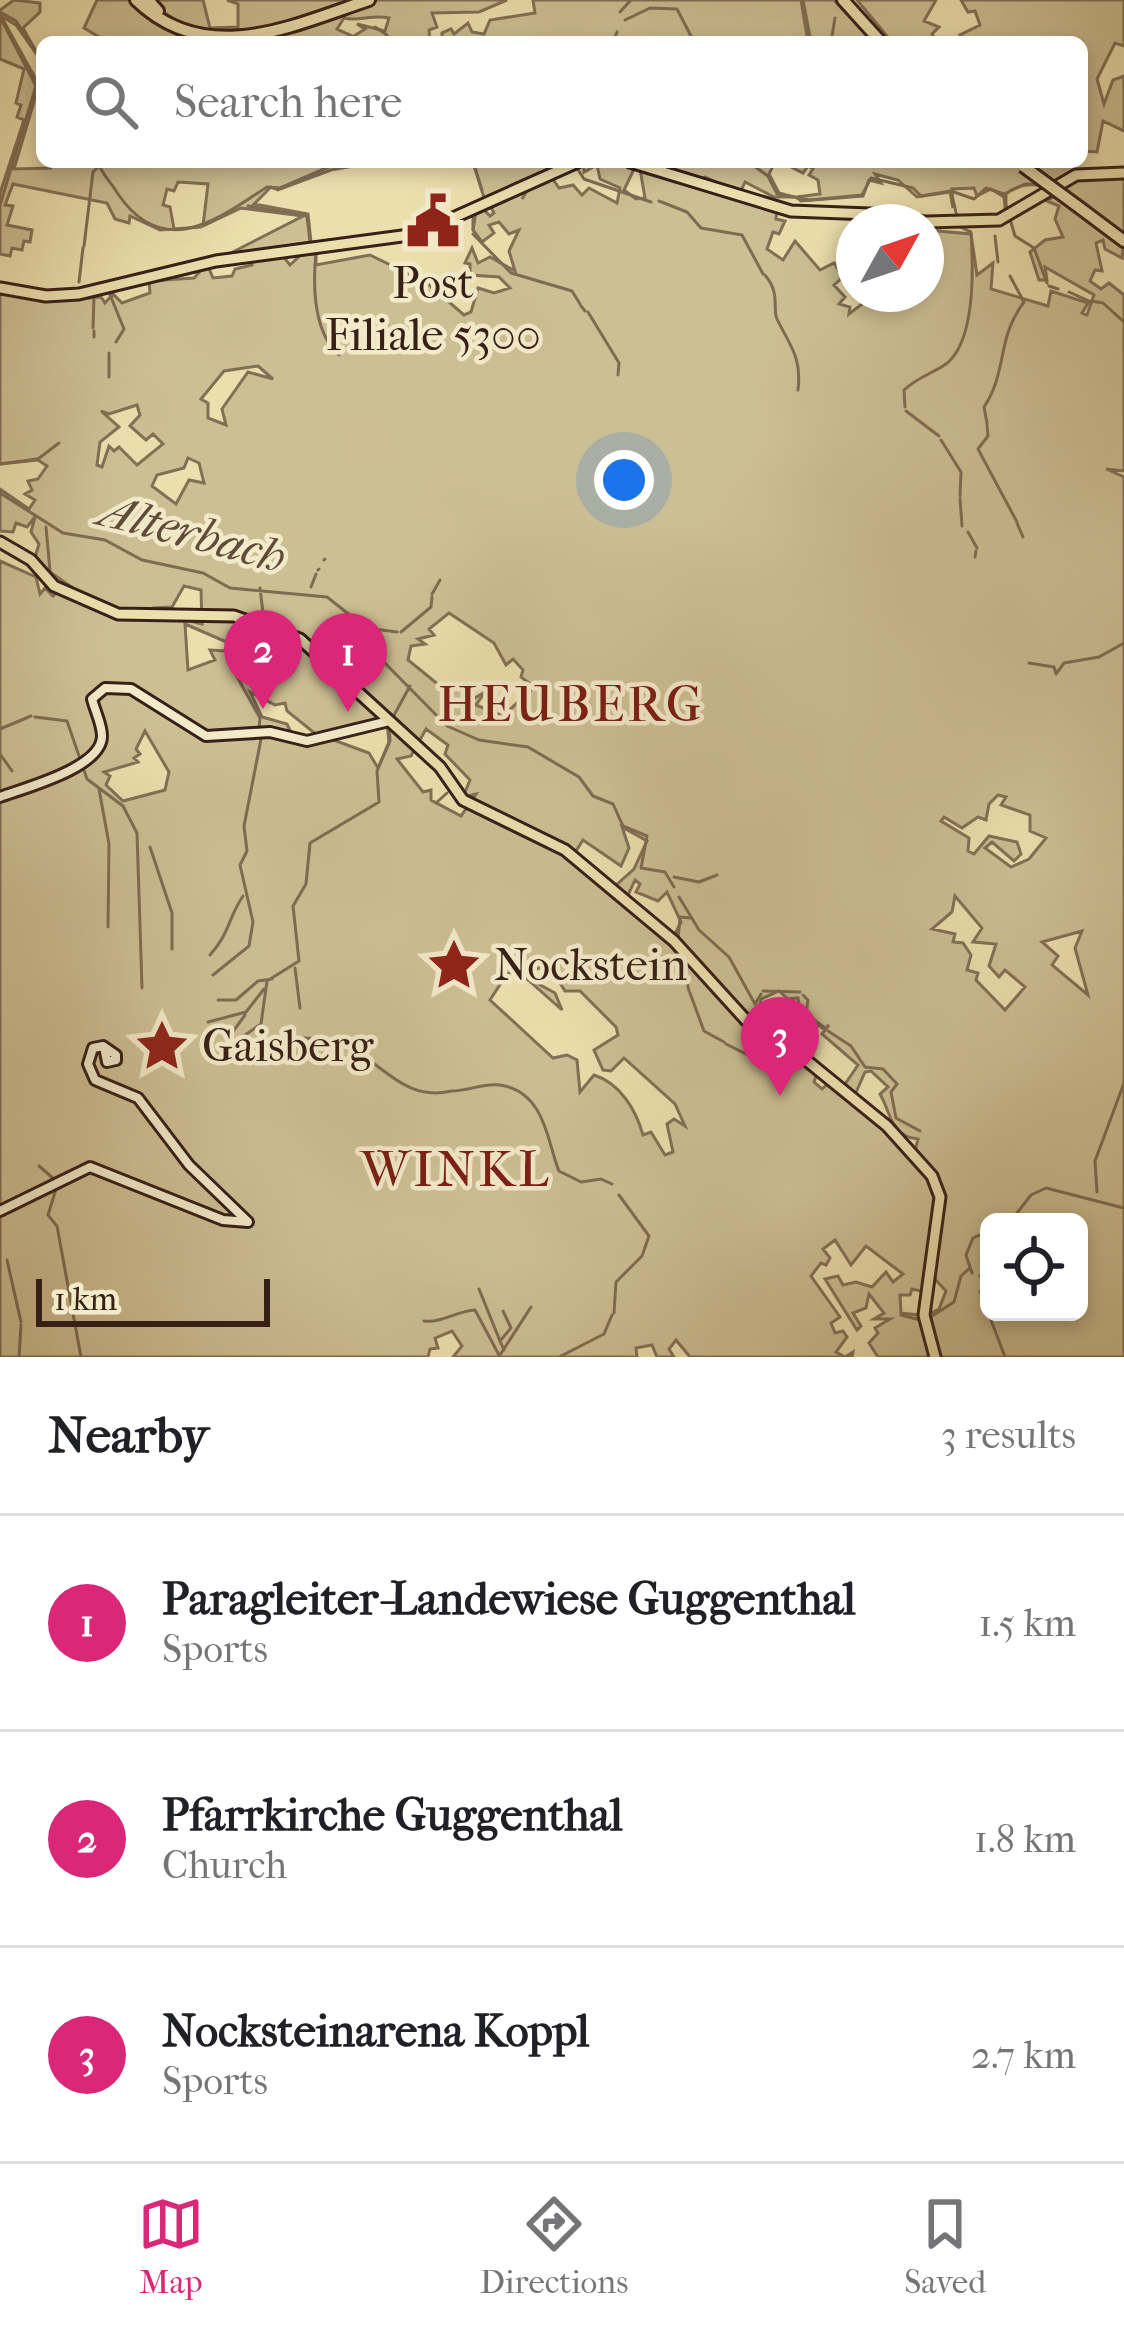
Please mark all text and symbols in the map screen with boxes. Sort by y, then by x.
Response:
search box [36,36,1088,168]
icon: search [78,69,144,135]
text: Search here [174,76,402,129]
public building icon: Post Filiale 5300 [404,192,462,250]
north arrow [836,204,944,312]
place label: Post Filiale 5300 [325,257,541,362]
your location [594,450,654,510]
water label: Alterbach [88,480,292,585]
pin: 2 [224,610,302,709]
pin: 1 [309,613,387,712]
district label: HEUBERG [437,674,705,734]
place icon: Nockstein [425,936,483,994]
place label: Nockstein [494,939,687,992]
pin: 3 [741,997,819,1096]
place icon: Gaisberg [133,1017,191,1075]
place label: Gaisberg [202,1020,374,1073]
district label: WINKL [359,1139,552,1199]
map controls [980,1213,1088,1321]
button: locate [980,1213,1088,1321]
scale bar [36,1273,270,1326]
text: 1 km [54,1280,117,1319]
text: Nearby [48,1405,209,1465]
text: 3 results [941,1412,1076,1458]
text: Paragleiter-Landewiese Guggenthal [162,1573,856,1626]
text: 1 [80,1600,94,1646]
text: 1.5 km [978,1600,1076,1646]
text: Sports [162,1626,268,1672]
text: Pfarrkirche Guggenthal [162,1789,623,1842]
text: 2 [77,1816,97,1862]
text: 1.8 km [974,1816,1076,1862]
text: Church [162,1842,287,1888]
text: Nocksteinarena Koppl [162,2005,589,2058]
text: 3 [79,2032,95,2078]
text: 2.7 km [971,2032,1076,2078]
text: Sports [162,2058,268,2104]
tab: Map [138,2191,204,2302]
tab: Directions [480,2191,628,2302]
tab: Saved [904,2191,986,2302]

